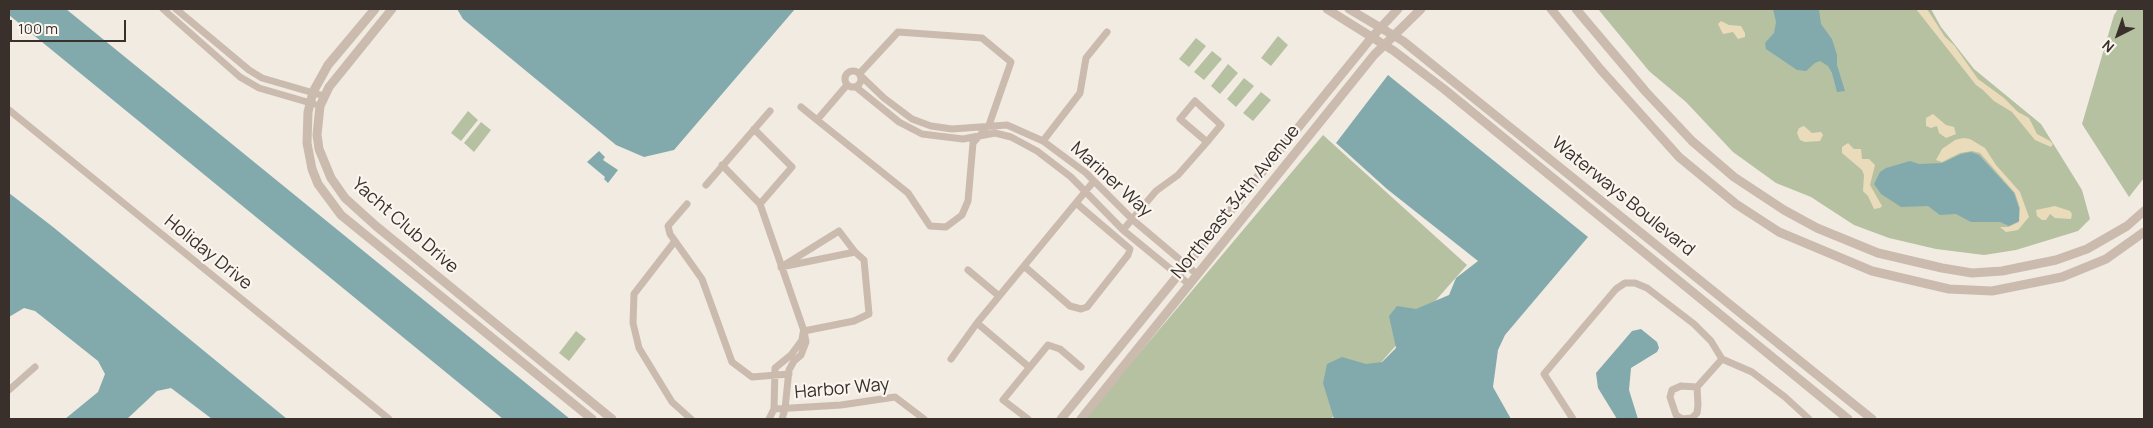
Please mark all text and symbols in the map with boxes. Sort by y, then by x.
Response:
scale bar [12,10,129,42]
north arrow [2093,10,2143,60]
text: 100 m [18,18,58,39]
text: N [2098,36,2118,57]
street label: Northeast 34th Avenue [1167,121,1305,283]
street label: Waterways Boulevard [1547,133,1699,261]
street label: Mariner Way [1066,138,1156,222]
street label: Yacht Club Drive [347,174,463,278]
street label: Holiday Drive [160,211,256,295]
street label: Harbor Way [794,374,890,404]

